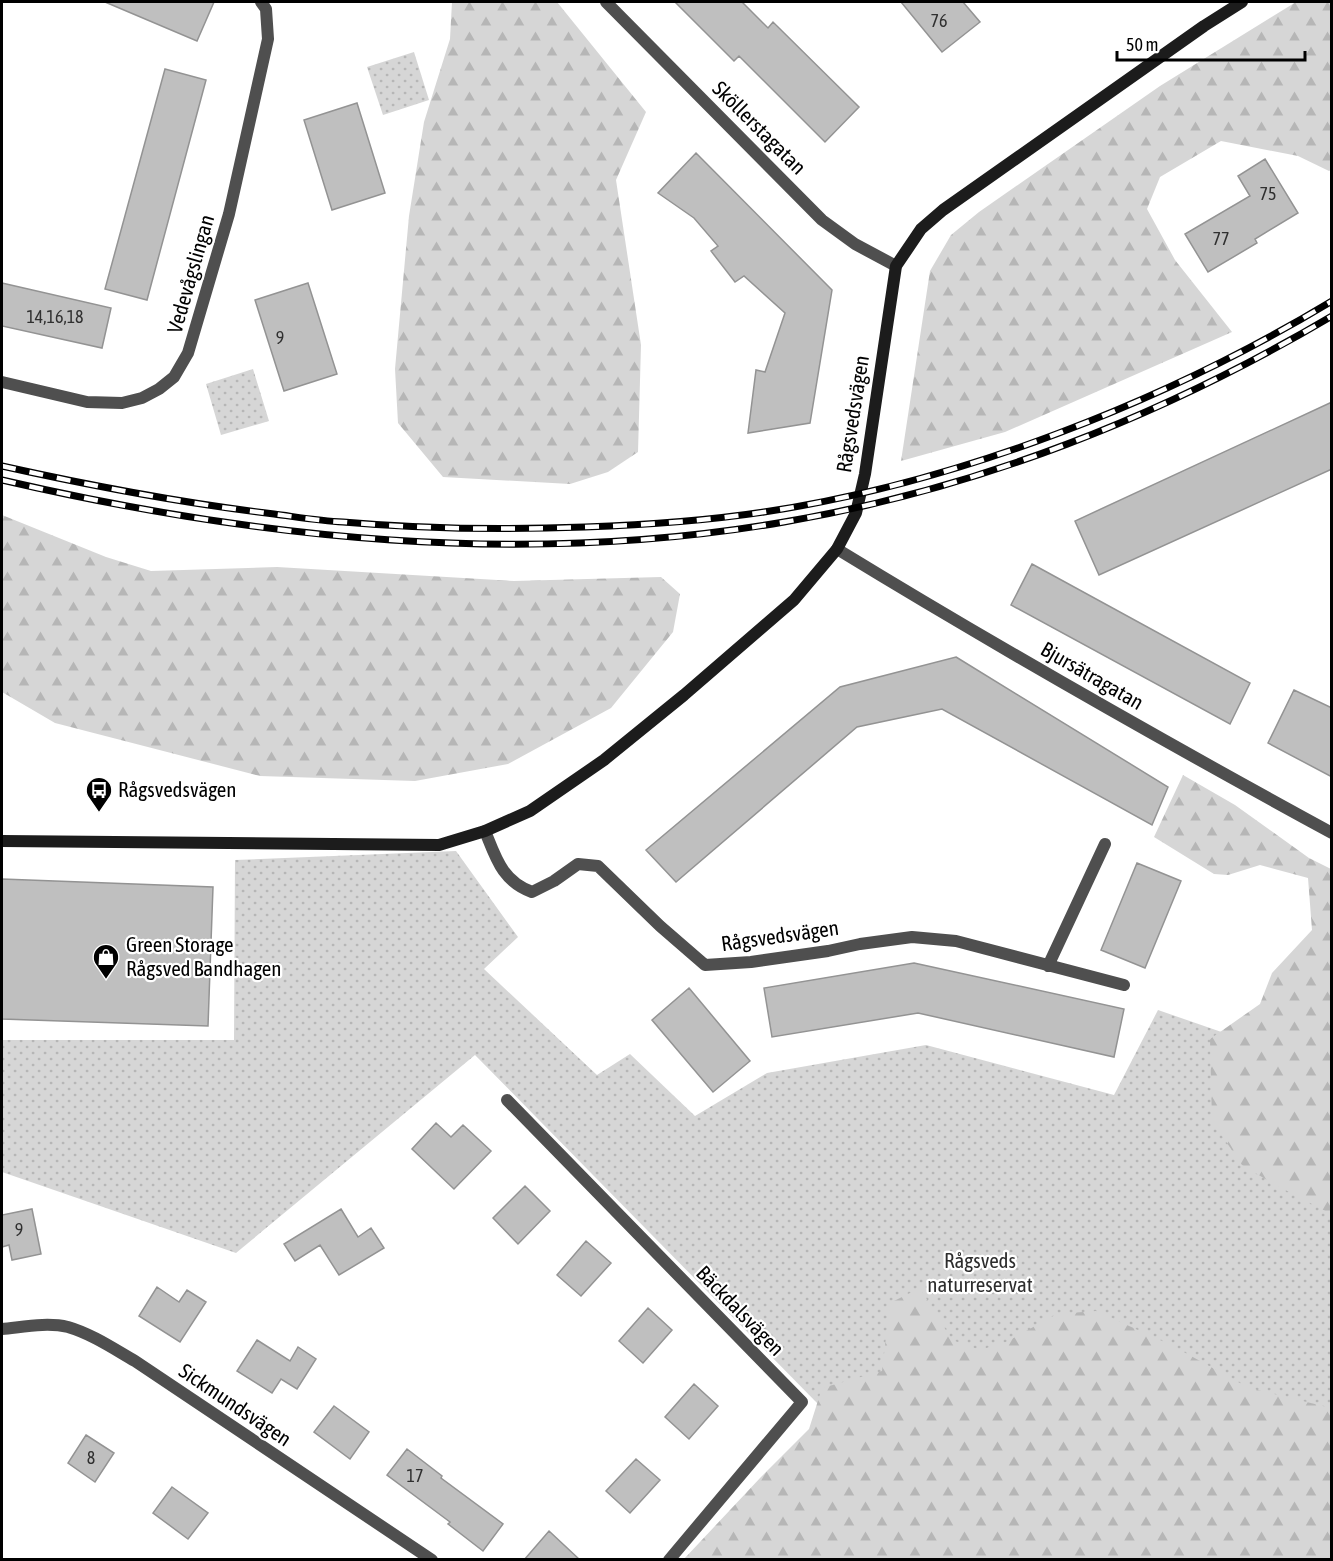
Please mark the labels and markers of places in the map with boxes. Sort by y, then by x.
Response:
bus stop icon: Rågsvedsvägen [84,775,114,813]
place label: Rågsvedsvägen [118,777,236,801]
place label: Green Storage Rågsved Bandhagen [126,932,282,980]
shop icon: Green Storage Rågsved Bandhagen [91,942,121,980]

